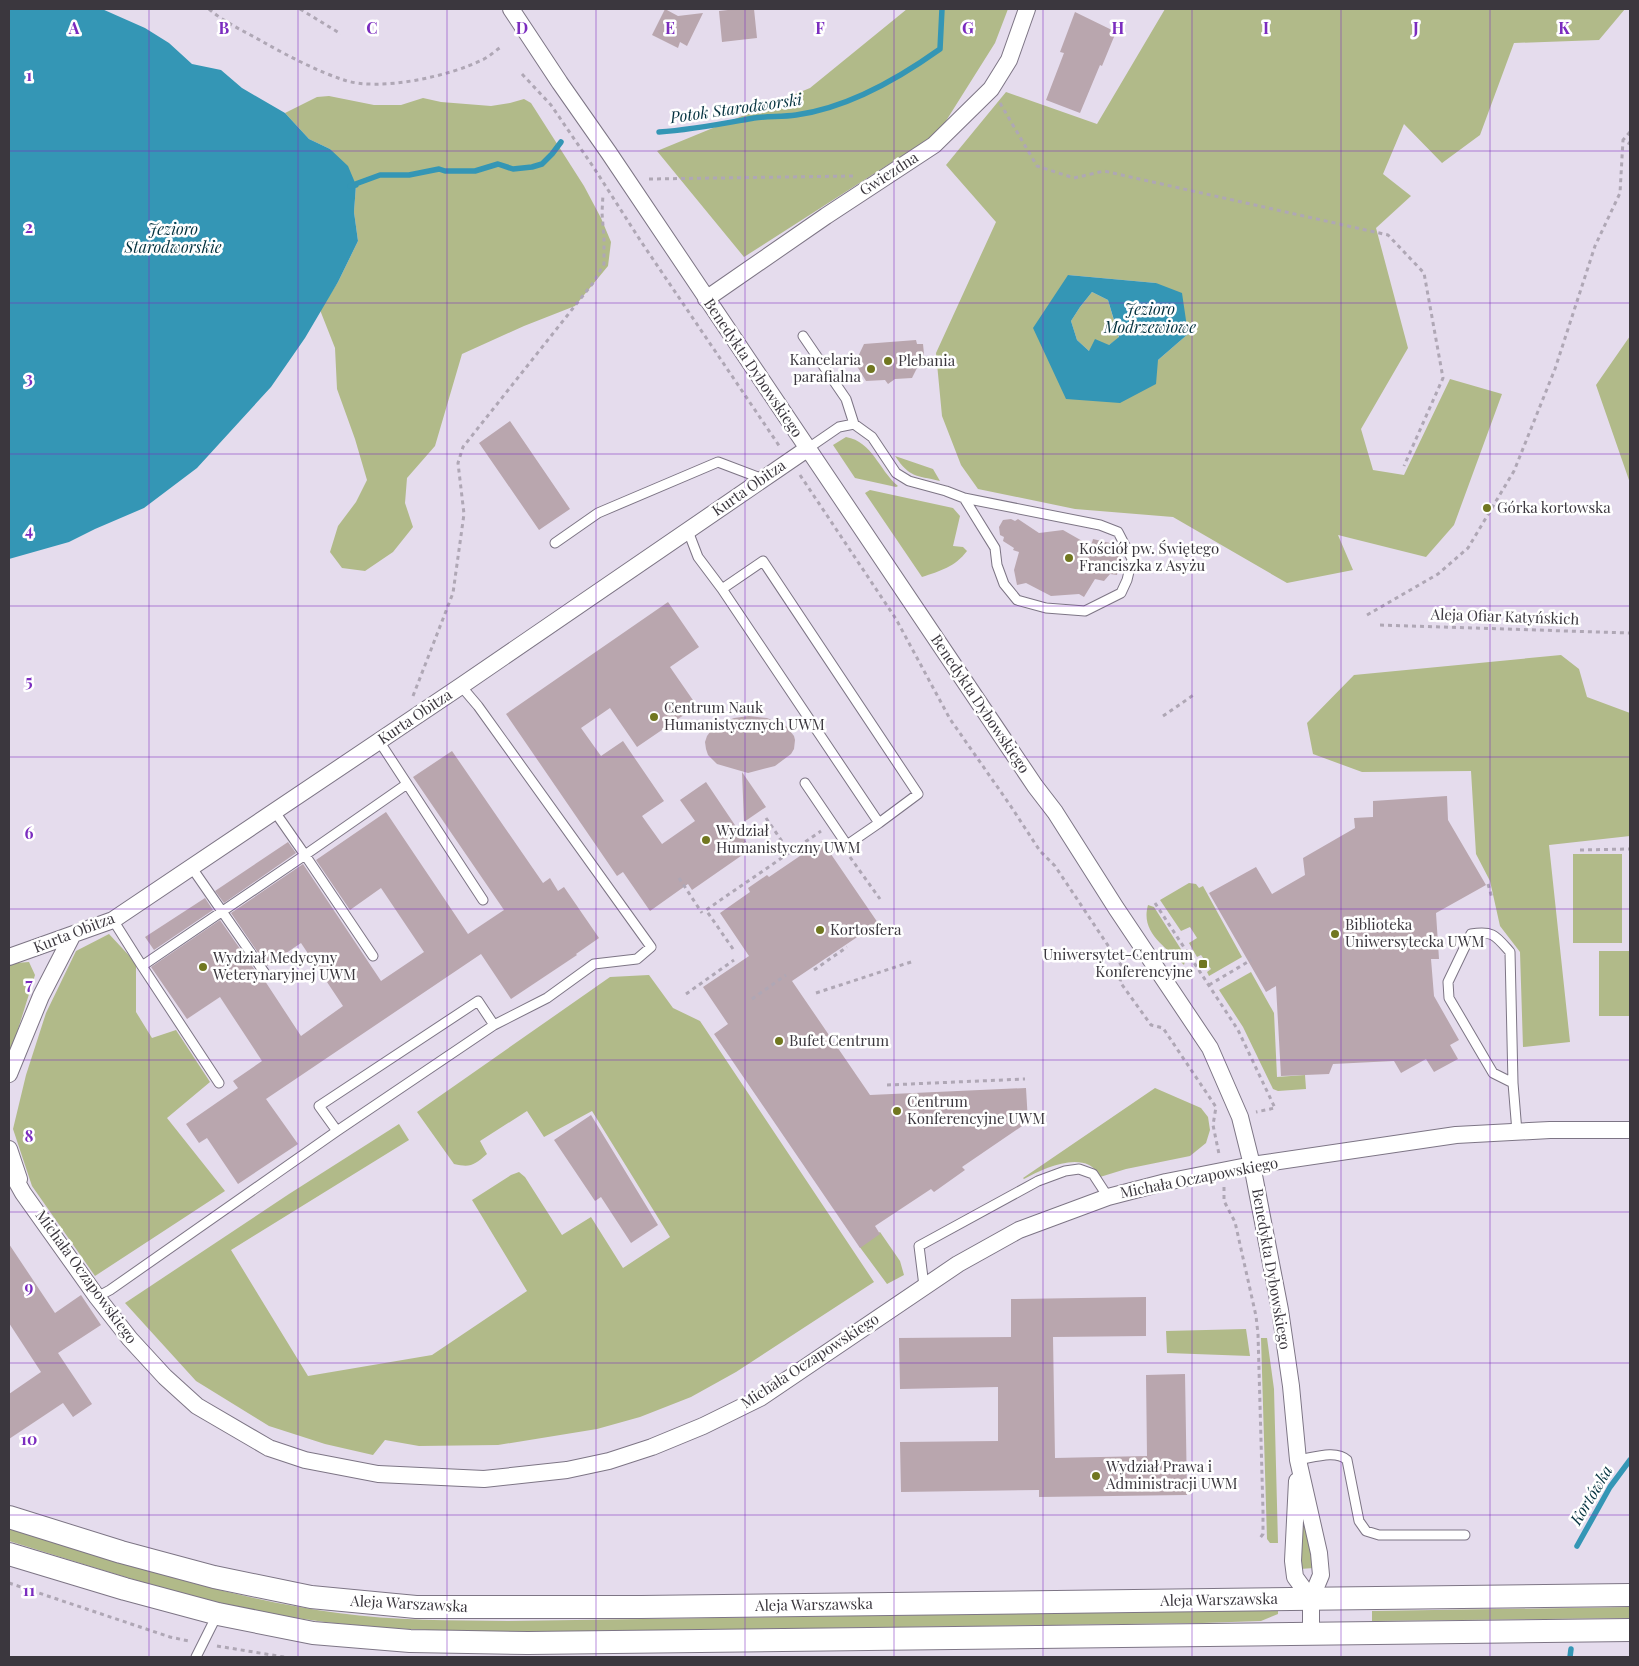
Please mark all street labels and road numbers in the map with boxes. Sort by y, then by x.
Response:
street label: Gwiezdna [855,146,922,200]
street label: Benedykta Dybowskiego [700,294,808,441]
street label: Kurta Obitza [708,454,790,520]
street label: Aleja Ofiar Katyńskich [1429,603,1580,629]
street label: Benedykta Dybowskiego [927,630,1035,777]
street label: Kurta Obitza [373,684,456,748]
street label: Kurta Obitza [30,907,118,957]
street label: Michała Oczapowskiego [1118,1152,1280,1202]
street label: Benedykta Dybowskiego [1248,1187,1296,1351]
street label: Michała Oczapowskiego [32,1206,142,1347]
street label: Michała Oczapowskiego [737,1308,882,1412]
street label: Aleja Warszawska [1159,1588,1278,1610]
street label: Aleja Warszawska [349,1590,469,1616]
street label: Aleja Warszawska [754,1593,873,1615]

